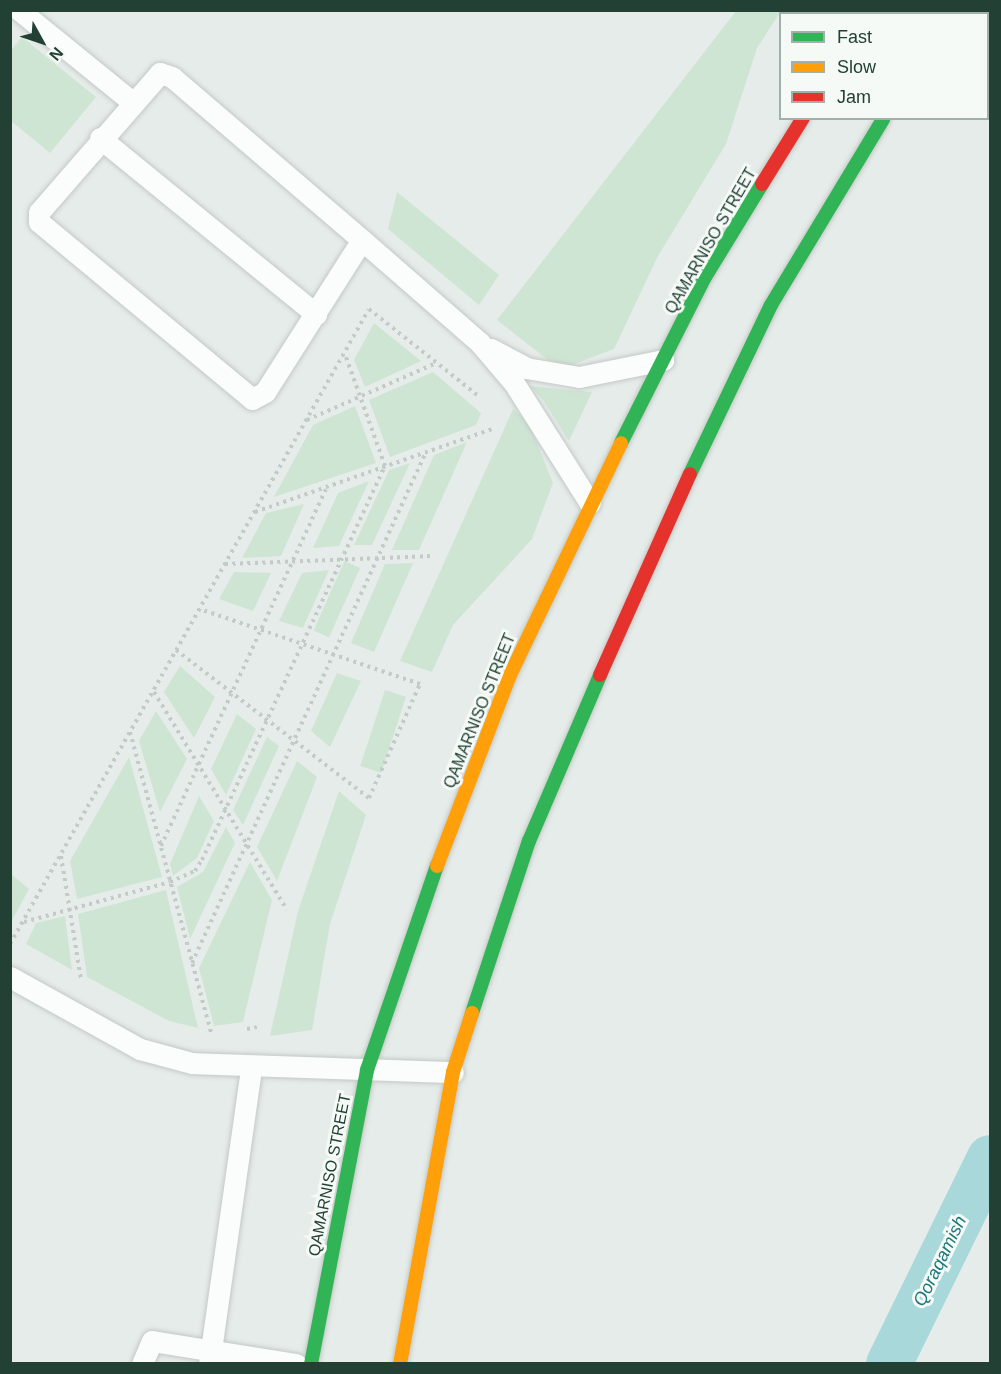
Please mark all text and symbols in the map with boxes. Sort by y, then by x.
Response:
north arrow [12,12,72,72]
legend [779,12,989,120]
text: Fast [837,27,872,47]
text: N [46,44,66,64]
text: Slow [837,57,876,77]
text: Jam [837,87,871,107]
street label: QAMARNISO STREET [661,165,761,317]
street label: QAMARNISO STREET [440,631,520,791]
street label: QAMARNISO STREET [305,1092,355,1258]
water label: Qoraqamish [909,1212,971,1310]

